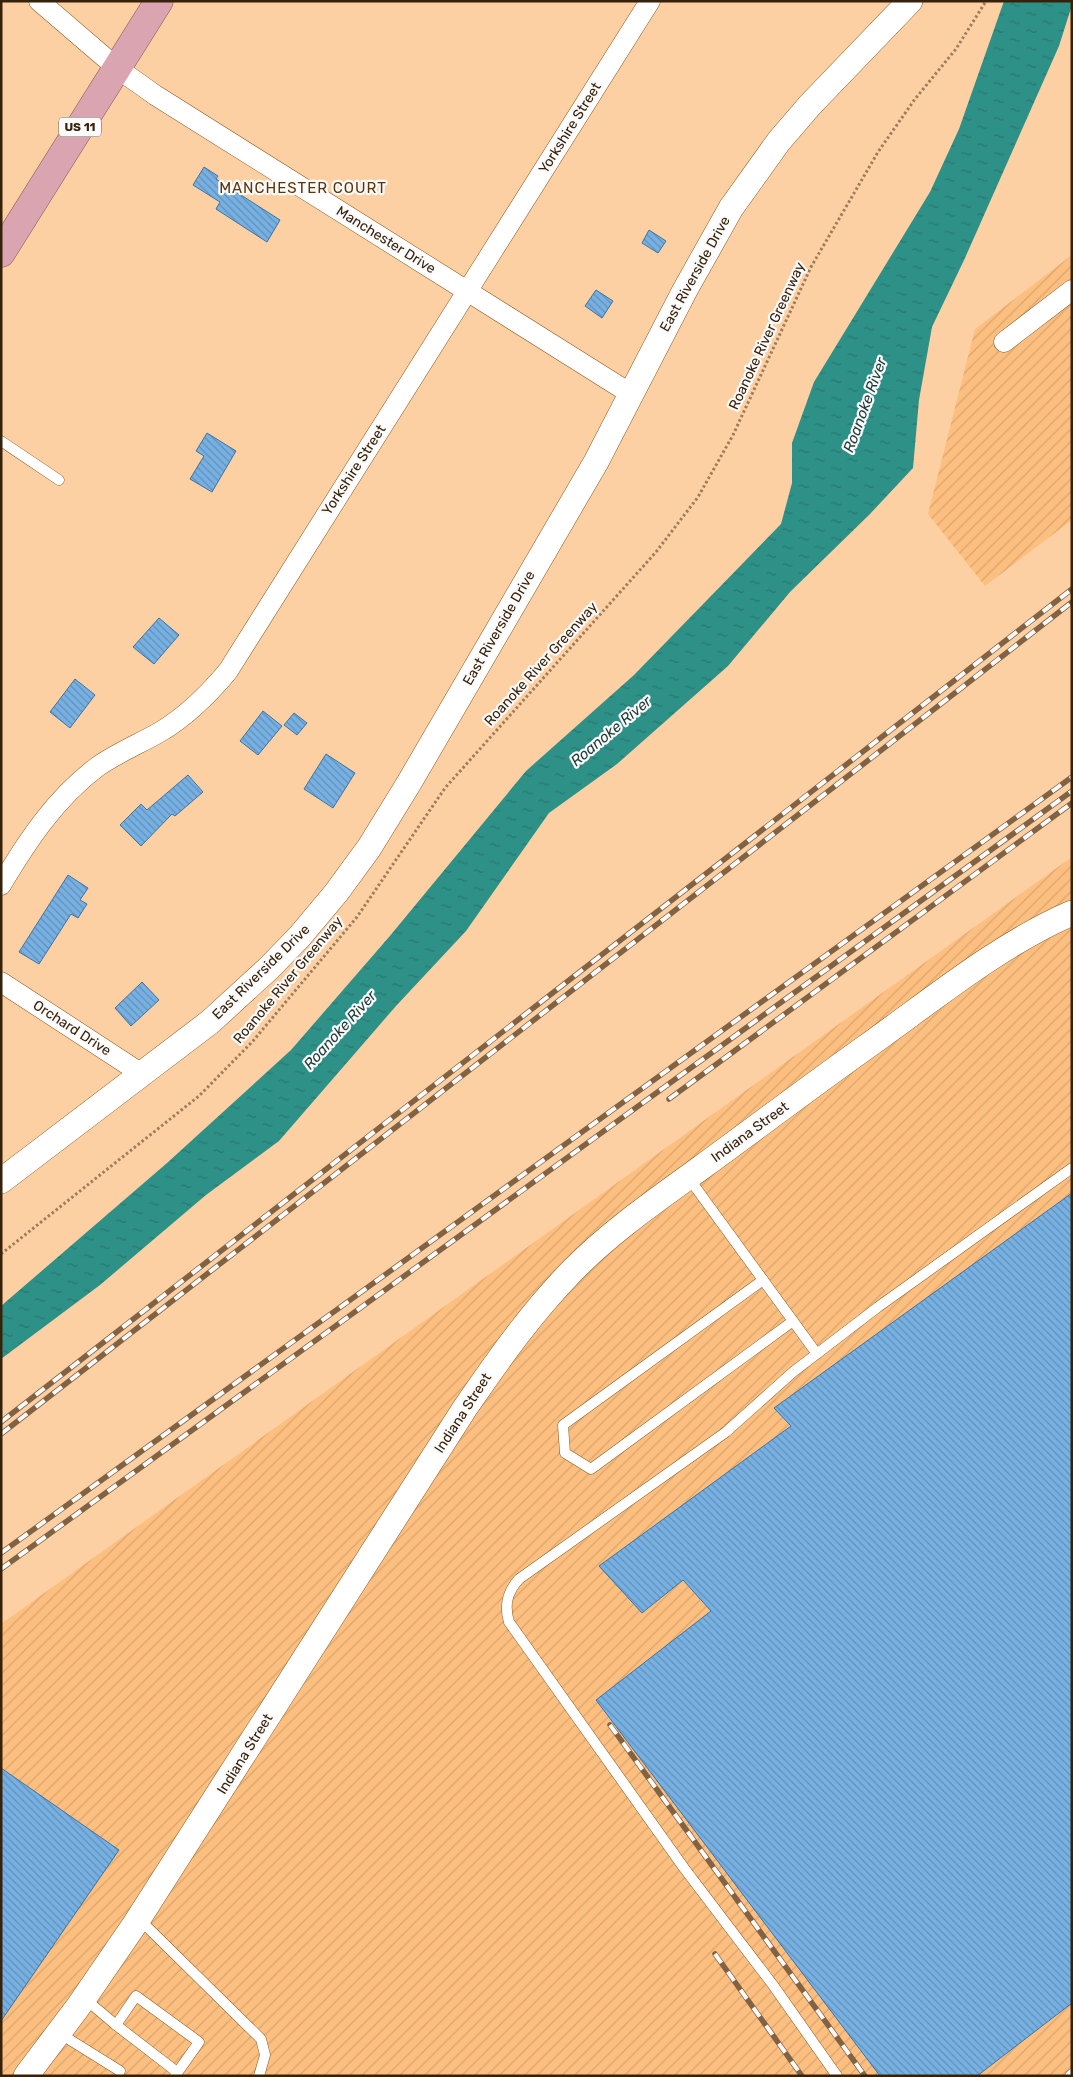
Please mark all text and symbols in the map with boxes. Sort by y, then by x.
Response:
street label: Yorkshire Street [535,79,605,177]
road number: US 11 [59,118,101,136]
district label: MANCHESTER COURT [219,179,387,197]
street label: Manchester Drive [333,203,439,277]
street label: East Riverside Drive [656,213,734,335]
street label: Roanoke River Greenway [725,259,809,413]
water label: Roanoke River [839,354,891,455]
street label: Yorkshire Street [318,421,390,518]
street label: East Riverside Drive [459,568,539,688]
street label: Roanoke River Greenway [481,598,601,729]
water label: Roanoke River [567,691,656,770]
street label: Roanoke River Greenway [230,913,346,1047]
street label: East Riverside Drive [209,921,314,1023]
water label: Roanoke River [300,987,380,1073]
street label: Orchard Drive [30,997,114,1060]
street label: Indiana Street [708,1098,793,1166]
street label: Indiana Street [431,1369,495,1456]
street label: Indiana Street [213,1710,277,1797]

